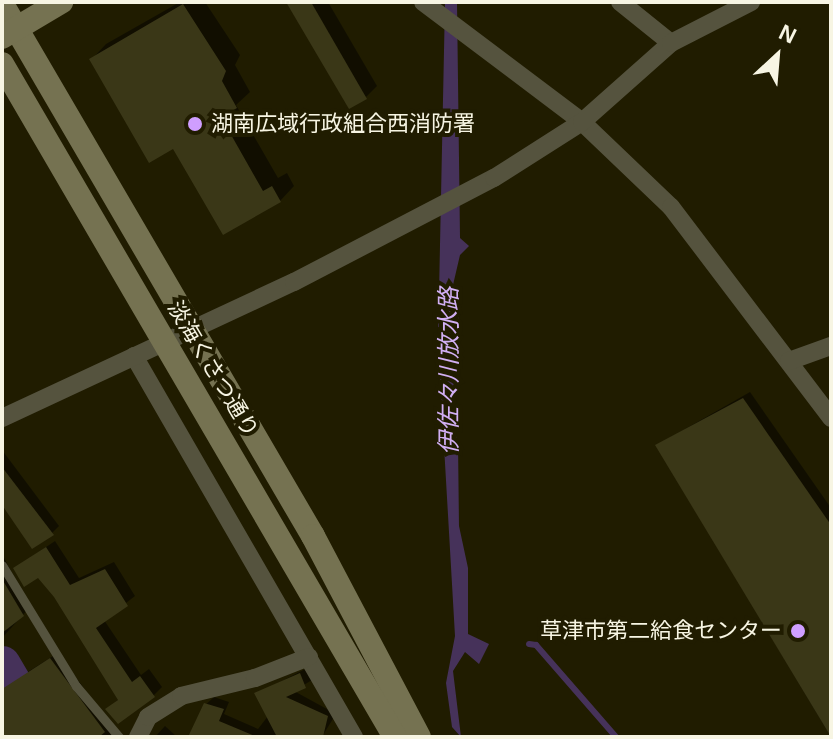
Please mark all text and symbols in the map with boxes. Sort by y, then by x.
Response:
north arrow [737,16,817,96]
text: N [775,19,800,49]
place label: 湖南広域行政組合西消防署 [211,111,475,137]
marker: 湖南広域行政組合西消防署 [186,115,204,133]
water label: 伊佐々川放水路 [435,287,463,455]
street label: 淡海くさつ通り [162,296,264,442]
place label: 草津市第二給食センター [540,618,782,644]
marker: 草津市第二給食センター [789,622,807,640]

